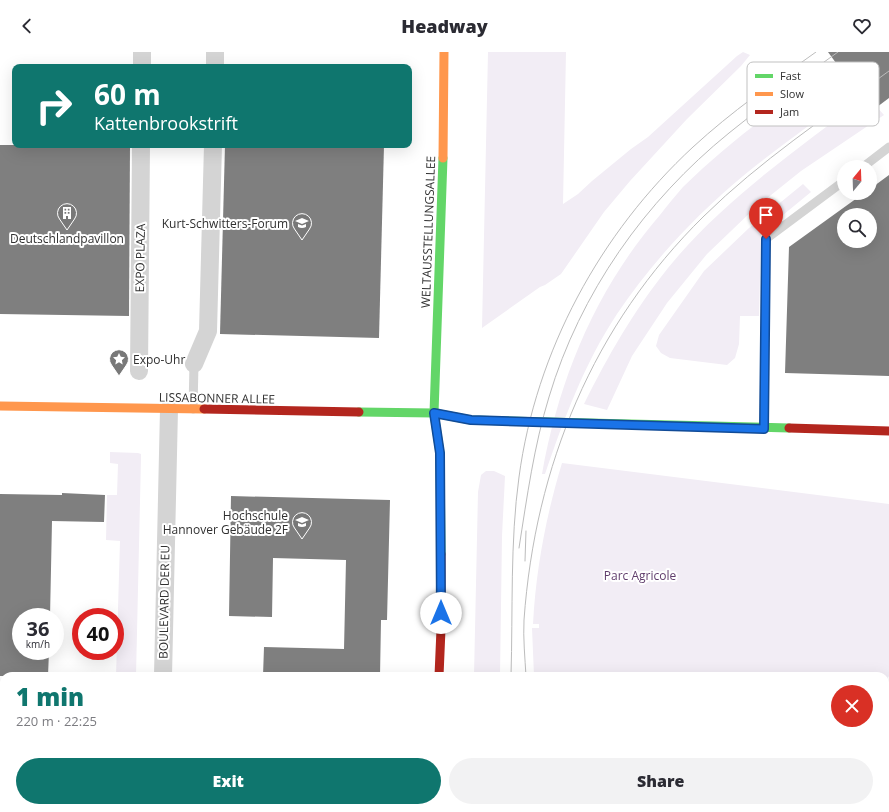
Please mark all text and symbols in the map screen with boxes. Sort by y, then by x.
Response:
text: Headway [401,14,488,38]
icon: back [16,15,38,37]
icon: heart [851,15,873,37]
legend [747,62,879,126]
text: Fast [780,68,801,83]
text: 60 m [94,75,161,113]
icon: right [28,80,80,132]
text: Slow [780,86,804,101]
text: Jam [779,104,799,119]
text: Kattenbrookstrift [94,111,238,135]
street label: WELTAUSSTELLUNGSALLEE [417,156,439,308]
north arrow [837,160,877,200]
map controls [837,160,877,248]
pin [749,198,783,239]
building icon: Deutschlandpavillon [56,202,78,230]
icon: arrive [755,204,777,226]
button: search [837,208,877,248]
school or university icon: Kurt-Schwitters-Forum [291,212,313,240]
place label: Kurt-Schwitters-Forum [162,215,288,232]
street label: EXPO PLAZA [131,223,149,293]
place label: Deutschlandpavillon [10,230,124,247]
place icon: Expo-Uhr [108,348,130,376]
place label: Expo-Uhr [133,351,185,368]
street label: LISSABONNER ALLEE [159,388,275,408]
place label: Hochschule Hannover Gebäude 2F [163,507,288,538]
school or university icon: Hochschule Hannover Gebäude 2F [291,511,313,539]
street label: BOULEVARD DER EU [155,545,173,659]
park label: Parc Agricole [604,567,676,584]
position arrow [420,592,462,634]
speed limit sign: 40 [72,608,124,660]
text: 36 [27,615,49,642]
text: km/h [26,637,50,651]
text: 1 min [16,680,84,713]
button: close [831,685,873,727]
text: 220 m · 22:25 [16,712,97,730]
button: Exit [16,758,441,804]
button: Share [449,758,873,804]

